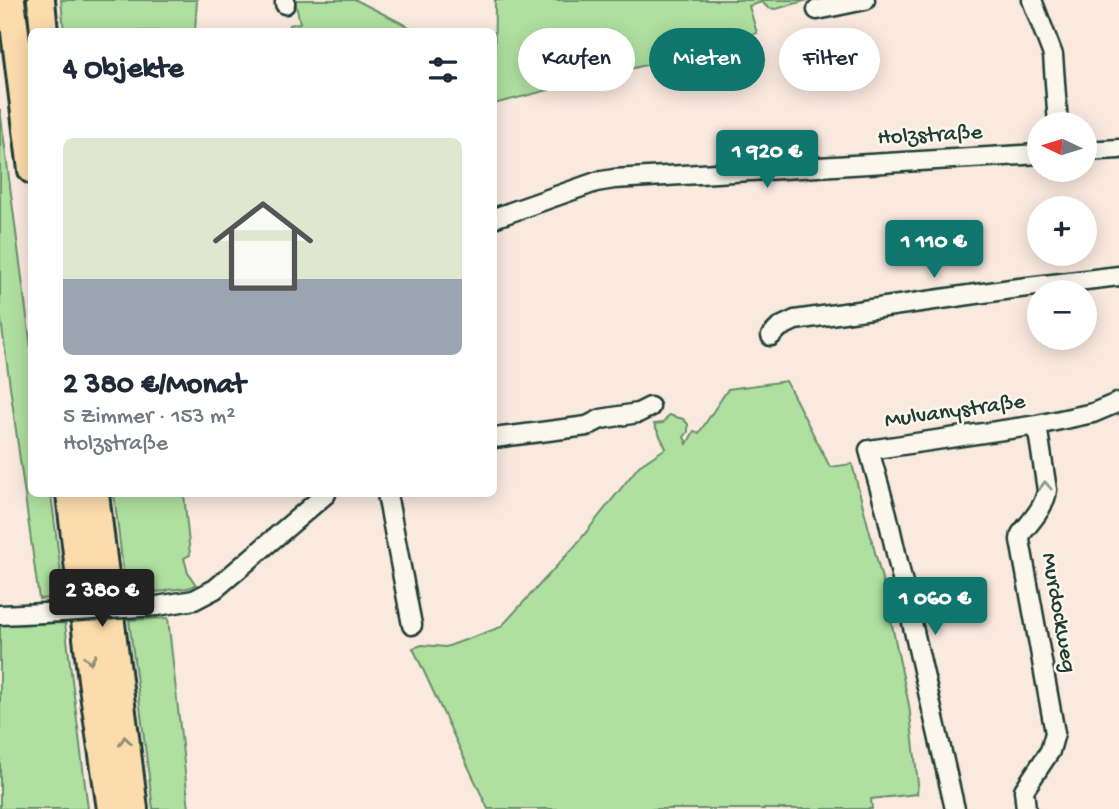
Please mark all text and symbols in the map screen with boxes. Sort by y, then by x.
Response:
chip: Kaufen [518,28,635,91]
chip: Mieten [649,28,765,91]
chip: Filter [779,28,880,91]
icon: filters [424,51,462,89]
text: 4 Objekte [63,53,184,88]
north arrow [1027,112,1097,182]
map controls [1027,112,1097,350]
street label: Holzstraße [877,120,984,152]
pin: 1 920 € [702,130,832,190]
text: 1 920 € [732,139,802,166]
icon: home [200,183,326,309]
button: + [1027,196,1097,266]
pin: 1 110 € [869,220,999,280]
text: 1 110 € [901,229,967,256]
button: − [1027,280,1097,350]
text: 2 380 €/Monat [63,369,246,404]
street label: Mulvanystraße [883,389,1028,435]
text: 5 Zimmer · 153 m² [63,404,235,431]
text: Holzstraße [63,431,168,458]
one-way arrow [1038,480,1053,491]
street label: Murdockweg [1034,551,1082,675]
pin: 2 380 € [37,570,167,629]
text: 2 380 € [65,578,139,605]
pin: 1 060 € [870,578,1000,637]
text: 1 060 € [899,586,971,613]
one-way arrow [82,653,97,664]
one-way arrow [118,735,133,747]

